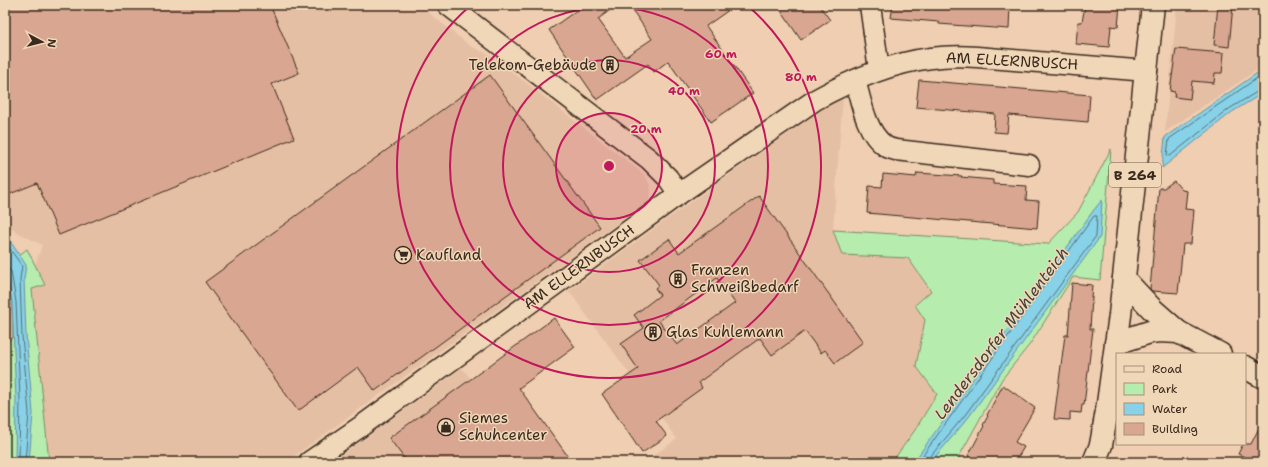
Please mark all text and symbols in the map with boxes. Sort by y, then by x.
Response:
north arrow [22,22,62,62]
text: N [43,38,59,49]
text: 60 m [705,46,737,62]
street label: AM ELLERNBUSCH [945,48,1079,74]
place label: Telekom-Gebäude [469,55,597,75]
building icon: Telekom-Gebäude [600,55,620,75]
text: 80 m [785,69,817,85]
text: 40 m [668,83,700,99]
text: 20 m [630,121,662,137]
centre of rings [602,159,616,173]
road number: B 264 [1109,163,1161,187]
street label: AM ELLERNBUSCH [519,220,639,314]
water label: Lendersdorfer Mühlenteich [930,243,1073,424]
supermarket icon: Kaufland [393,245,413,265]
place label: Kaufland [416,245,482,265]
place label: Franzen Schweißbedarf [691,260,799,297]
building icon: Franzen Schweißbedarf [668,269,688,289]
building icon: Glas Kuhlemann [643,322,663,342]
place label: Glas Kuhlemann [666,322,784,342]
legend [1116,353,1246,445]
text: Road [1152,361,1183,377]
text: Park [1152,381,1178,397]
text: Water [1152,401,1188,417]
place label: Siemes Schuhcenter [459,408,547,445]
shop icon: Siemes Schuhcenter [436,417,456,437]
text: Building [1152,421,1198,437]

